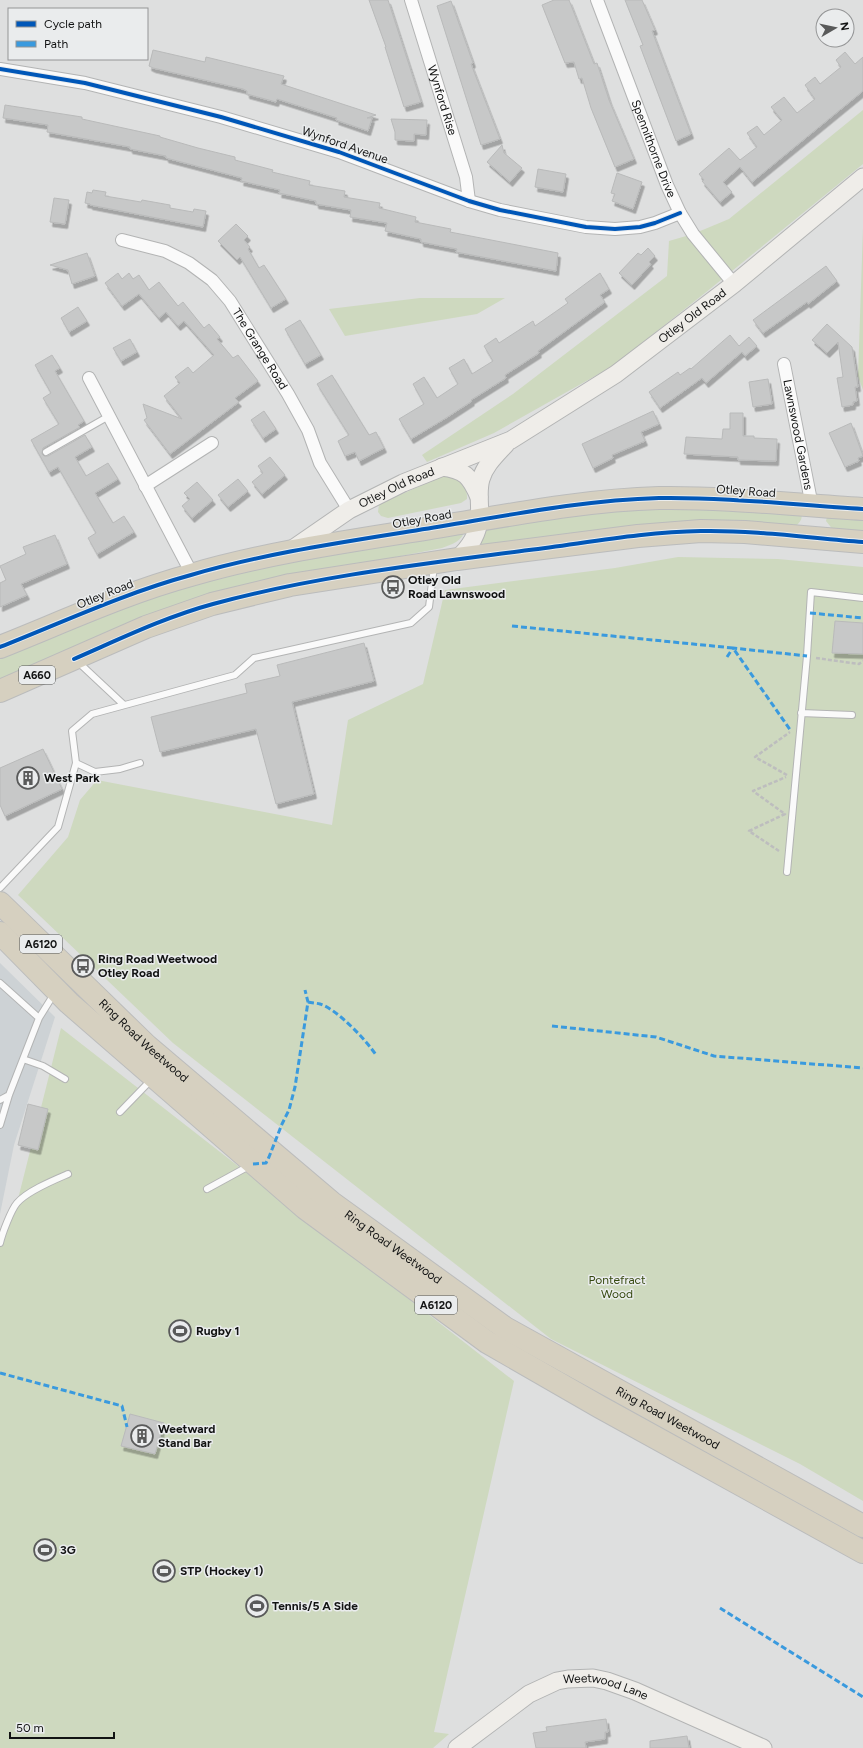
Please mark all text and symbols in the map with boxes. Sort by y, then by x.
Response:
legend [8,8,148,60]
north arrow [815,8,855,48]
text: Cycle path [44,17,102,31]
text: N [837,21,851,32]
text: Path [44,37,68,51]
street label: Wynford Rise [425,64,460,137]
street label: Spennithorne Drive [628,98,679,200]
street label: Wynford Avenue [300,124,390,166]
street label: Otley Old Road [655,285,729,346]
street label: The Grange Road [229,306,290,392]
street label: Lawnswood Gardens [780,378,816,492]
street label: Otley Old Road [356,464,436,511]
street label: Otley Road [716,482,776,500]
street label: Otley Road [391,507,453,531]
place label: Otley Old Road Lawnswood [408,573,505,601]
bus stop icon: Otley Old Road Lawnswood [380,574,406,600]
street label: Otley Road [75,576,135,612]
road number: A660 [19,666,55,684]
building icon: West Park [15,765,41,791]
place label: West Park [44,771,100,785]
road number: A6120 [20,935,62,953]
place label: Ring Road Weetwood Otley Road [98,952,217,980]
bus stop icon: Ring Road Weetwood Otley Road [70,953,96,979]
street label: Ring Road Weetwood [96,996,191,1085]
street label: Ring Road Weetwood [342,1207,444,1287]
park label: Pontefract Wood [588,1273,646,1301]
road number: A6120 [415,1296,457,1314]
sports icon: Rugby 1 [167,1318,193,1344]
place label: Rugby 1 [196,1324,240,1338]
street label: Ring Road Weetwood [613,1384,722,1452]
place label: Weetward Stand Bar [158,1422,215,1450]
building icon: Weetward Stand Bar [129,1423,155,1449]
sports icon: 3G [32,1537,58,1563]
place label: 3G [60,1543,76,1557]
sports icon: STP (Hockey 1) [151,1558,177,1584]
place label: STP (Hockey 1) [180,1564,264,1578]
sports icon: Tennis/5 A Side [244,1593,270,1619]
place label: Tennis/5 A Side [272,1599,358,1613]
street label: Weetwood Lane [563,1671,651,1703]
scale bar [10,1714,114,1740]
text: 50 m [16,1721,44,1735]

